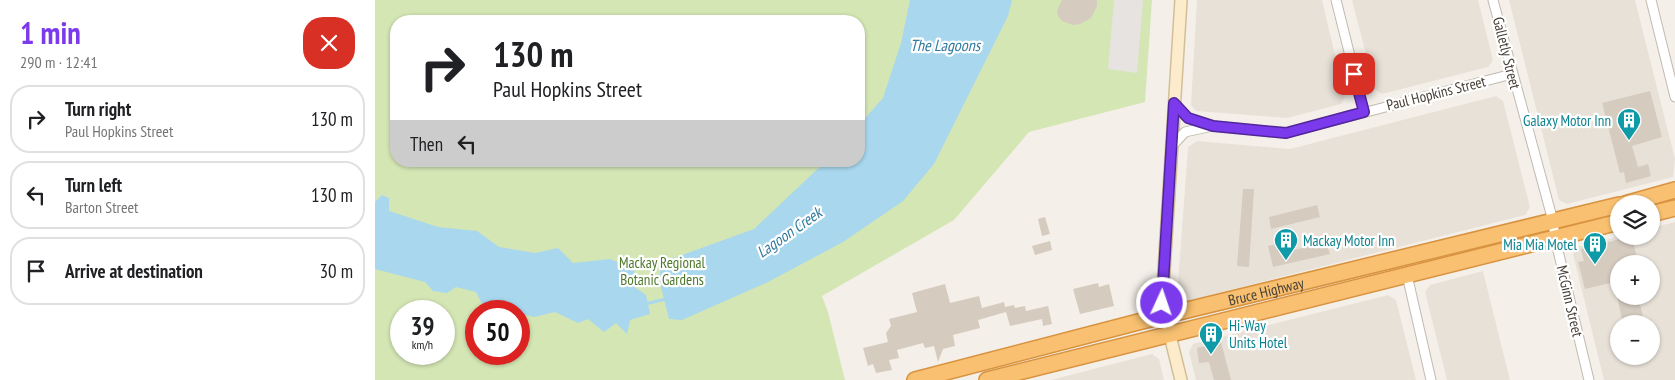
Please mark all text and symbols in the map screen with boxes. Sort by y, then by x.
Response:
text: 1 min [20,13,81,52]
street label: Galletly Street [1489,15,1525,91]
button: close [303,17,355,69]
text: 130 m [493,31,574,77]
icon: right [410,35,475,100]
water label: The Lagoons [910,35,982,55]
text: 290 m · 12:41 [20,52,98,72]
pin [1333,53,1375,95]
icon: arrive [1340,60,1368,88]
street label: Paul Hopkins Street [1384,71,1488,115]
text: Paul Hopkins Street [493,75,642,103]
text: Turn right [65,97,131,121]
icon: right [22,105,50,133]
text: 130 m [311,107,353,131]
building icon: Galaxy Motor Inn [1616,107,1642,141]
place label: Galaxy Motor Inn [1523,111,1611,130]
text: Paul Hopkins Street [65,121,173,141]
icon: left [453,130,481,158]
text: Then [410,132,443,156]
text: Turn left [65,173,122,197]
icon: left [22,181,50,209]
text: 130 m [311,183,353,207]
map controls [1610,195,1660,365]
button: layers [1610,195,1660,245]
text: Barton Street [65,197,138,217]
water label: Lagoon Creek [753,201,827,262]
building icon: Mackay Motor Inn [1273,227,1299,261]
place label: Mackay Motor Inn [1303,231,1395,250]
building icon: Mia Mia Motel [1582,231,1608,265]
place label: Mia Mia Motel [1503,235,1577,254]
park label: Mackay Regional Botanic Gardens [619,253,706,289]
button: + [1610,255,1660,305]
icon: arrive [22,257,50,285]
text: Arrive at destination [65,259,203,283]
text: 30 m [320,259,353,283]
street label: McGinn Street [1553,263,1587,339]
street label: Bruce Highway [1226,272,1306,309]
position arrow [1135,276,1187,328]
speed limit sign: 50 [465,300,530,365]
text: 39 [411,310,434,342]
button: − [1610,315,1660,365]
place label: Hi-Way Units Hotel [1229,316,1288,352]
building icon: Hi-Way Units Hotel [1198,321,1224,355]
text: km/h [412,337,433,352]

